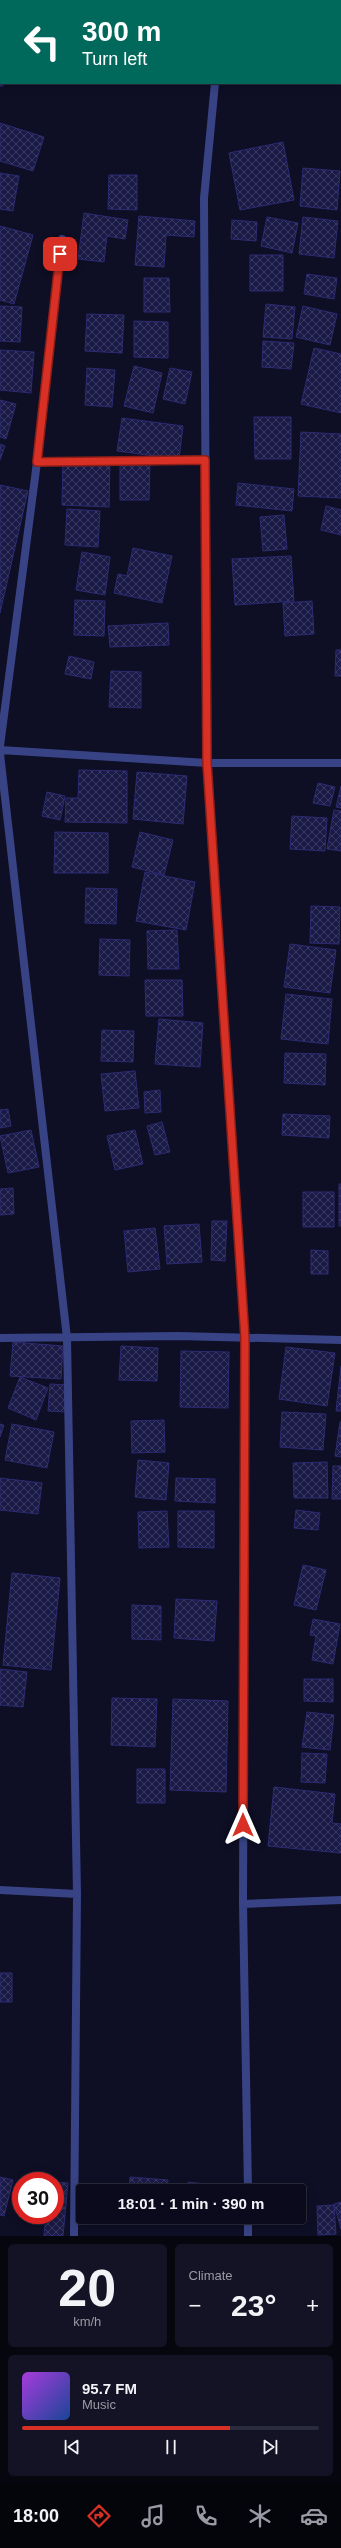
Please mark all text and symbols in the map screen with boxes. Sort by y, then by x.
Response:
icon: left [16,16,68,68]
text: 300 m [82,16,161,47]
text: Turn left [82,49,147,69]
pin [43,237,77,271]
icon: arrive [49,243,71,265]
position arrow [222,1804,264,1846]
speed limit sign: 30 [12,2172,64,2224]
text: 18:01 · 1 min · 390 m [118,2195,264,2212]
text: 20 [58,2259,116,2317]
text: Climate [189,2268,233,2283]
text: 23° [231,2289,276,2322]
text: − [189,2293,201,2318]
text: + [306,2293,319,2318]
text: km/h [73,2314,101,2329]
text: 95.7 FM [82,2380,137,2397]
text: Music [82,2397,116,2412]
icon: previous [61,2436,83,2458]
icon: pause [160,2436,182,2458]
icon: next [259,2436,281,2458]
icon: directions [85,2502,113,2530]
icon: music [139,2502,167,2530]
icon: phone [192,2502,220,2530]
icon: climate [246,2502,274,2530]
icon: car [300,2502,328,2530]
text: 18:00 [13,2506,59,2526]

